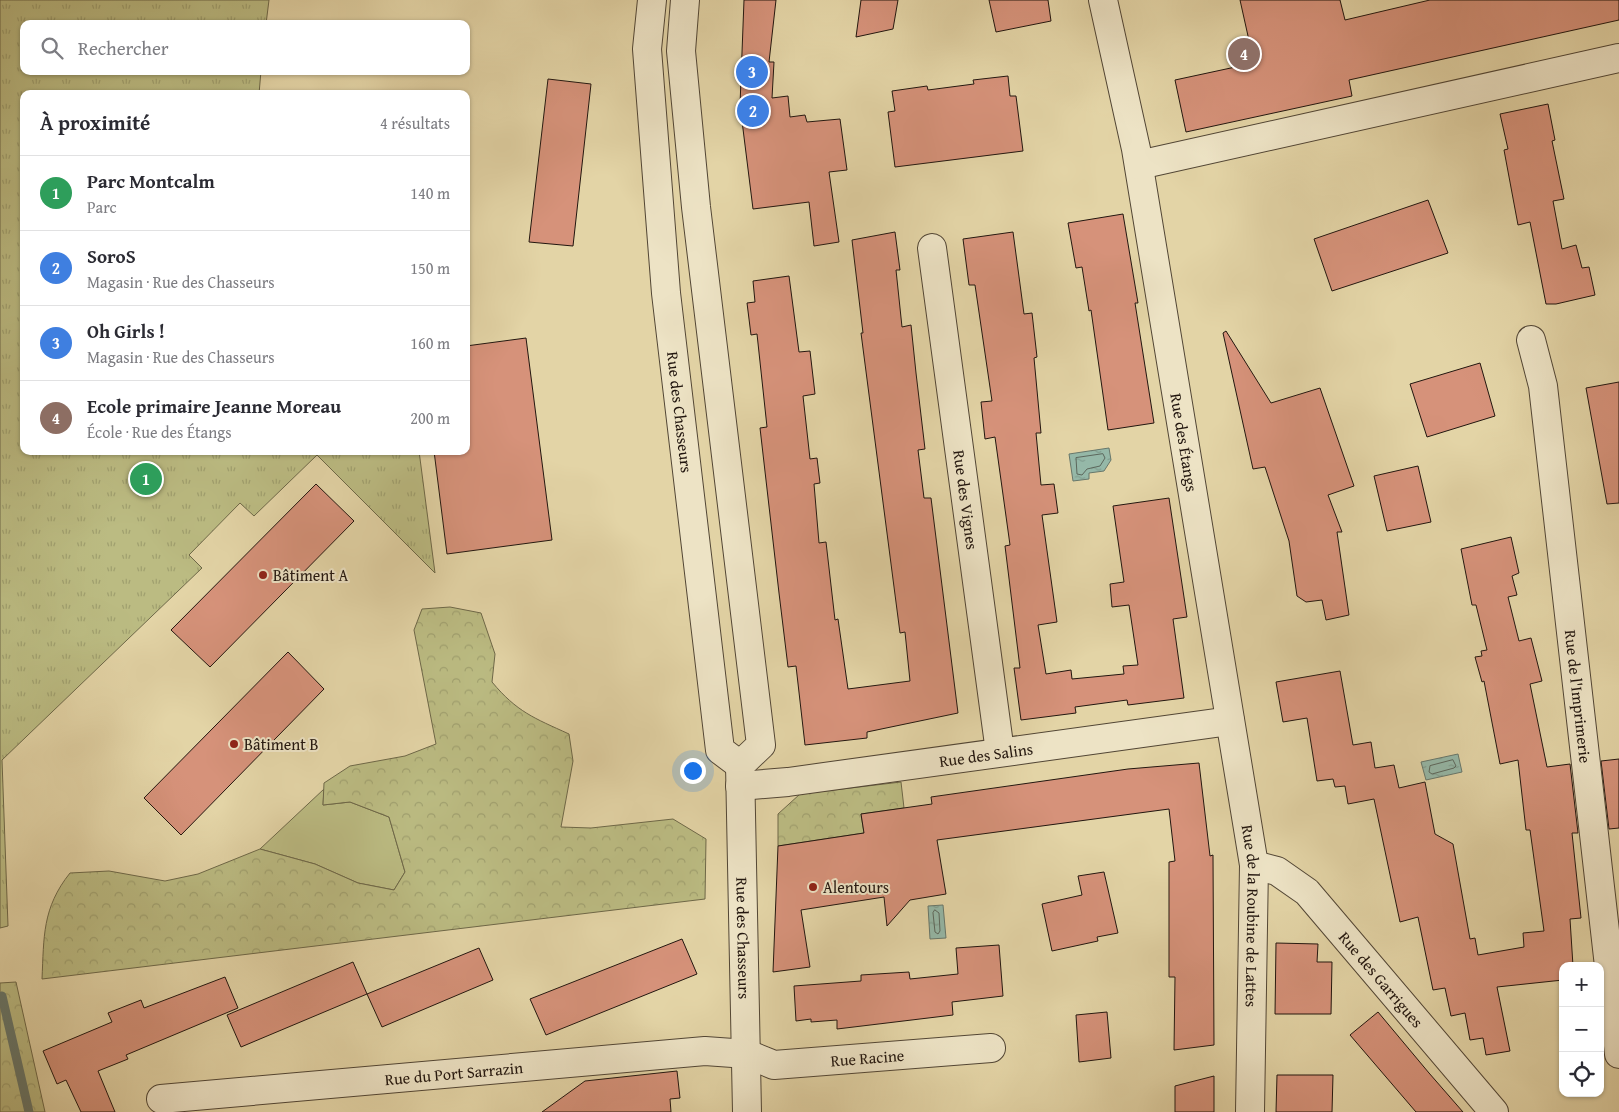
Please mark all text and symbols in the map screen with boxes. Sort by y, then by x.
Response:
search box [20,20,470,75]
icon: search [38,34,66,62]
text: Rechercher [78,34,169,62]
pin: 4 [1228,35,1260,73]
pin: 3 [736,53,768,91]
pin: 2 [737,92,769,130]
text: À proximité [40,107,150,138]
text: 4 résultats [380,111,450,135]
text: Parc Montcalm [87,167,215,195]
text: 1 [52,181,60,205]
text: 140 m [410,181,450,205]
text: Parc [87,195,117,219]
text: SoroS [87,242,136,270]
text: 2 [52,256,60,280]
text: 150 m [410,256,450,280]
text: Magasin · Rue des Chasseurs [87,270,275,294]
text: Oh Girls ! [87,317,165,345]
text: 3 [52,331,60,355]
text: 160 m [410,331,450,355]
text: Magasin · Rue des Chasseurs [87,345,275,369]
street label: Rue des Chasseurs [661,350,699,474]
street label: Rue des Étangs [1164,391,1204,493]
text: Ecole primaire Jeanne Moreau [87,392,341,420]
text: 4 [52,406,60,430]
text: 200 m [410,406,450,430]
text: École · Rue des Étangs [87,420,231,444]
street label: Rue des Vignes [947,448,985,551]
pin: 1 [130,460,162,498]
place label: Bâtiment A [273,563,349,587]
marker: Bâtiment A [257,569,269,581]
street label: Rue de l'Imprimerie [1559,628,1598,764]
place label: Bâtiment B [244,732,319,756]
street label: Rue des Salins [937,736,1034,773]
marker: Bâtiment B [228,738,240,750]
your location [680,758,706,784]
street label: Rue de la Roubine de Lattes [1236,823,1266,1007]
place label: Alentours [823,875,889,899]
street label: Rue des Chasseurs [730,877,757,999]
marker: Alentours [807,881,819,893]
street label: Rue des Garrigues [1333,926,1429,1033]
map controls [1559,962,1604,1097]
button: + [1559,962,1604,1007]
button: − [1559,1007,1604,1052]
street label: Rue Racine [830,1043,905,1073]
button: locate [1559,1052,1604,1097]
street label: Rue du Port Sarrazin [384,1055,524,1091]

